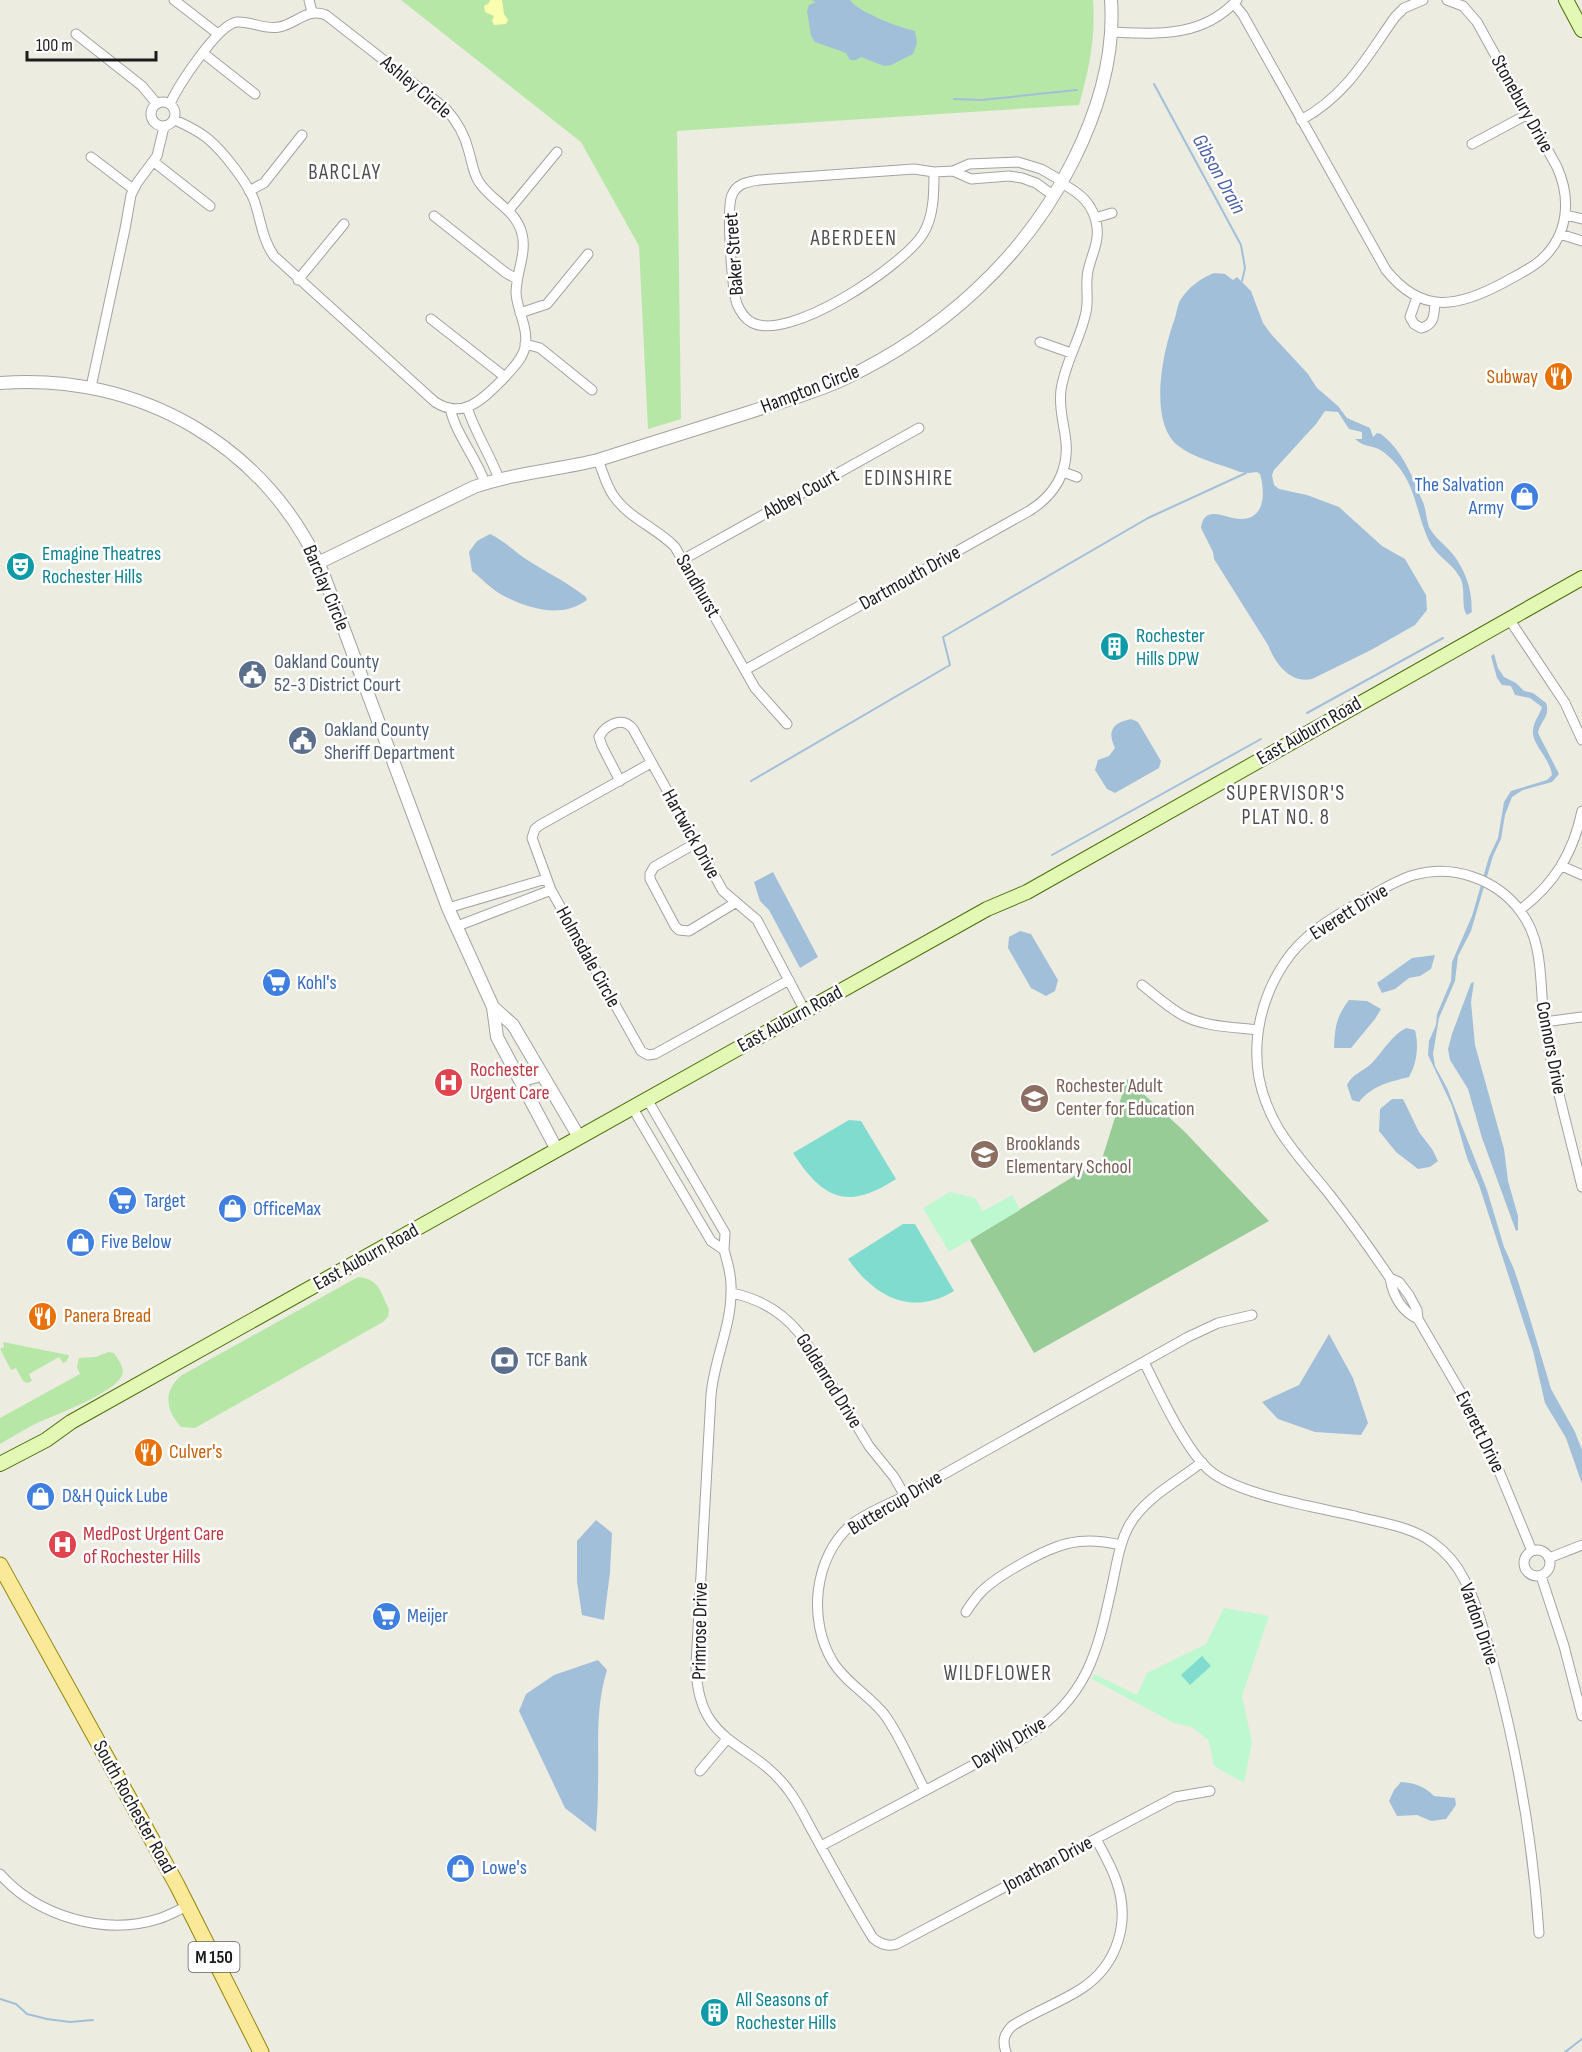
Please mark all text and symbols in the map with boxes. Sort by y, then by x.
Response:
scale bar [27,24,156,62]
text: 100 m [36,35,73,56]
street label: Ashley Circle [375,50,456,124]
street label: Stonebury Drive [1485,51,1559,157]
water label: Gibson Drain [1187,130,1251,218]
district label: BARCLAY [308,160,382,185]
street label: Baker Street [719,212,749,296]
district label: ABERDEEN [809,226,898,251]
street label: Hampton Circle [757,359,863,419]
restaurant icon: Subway [1543,361,1575,393]
place label: Subway [1487,365,1538,389]
street label: Abbey Court [758,464,843,525]
district label: EDINSHIRE [864,466,954,491]
place label: The Salvation Army [1414,473,1504,520]
shop icon: The Salvation Army [1509,481,1541,513]
street label: Dartmouth Drive [855,540,965,616]
street label: Barclay Circle [297,541,355,635]
place label: Emagine Theatres Rochester Hills [42,542,161,589]
theatre icon: Emagine Theatres Rochester Hills [5,550,37,582]
street label: Sandhurst [670,550,726,622]
place label: Rochester Hills DPW [1136,624,1205,671]
building icon: Rochester Hills DPW [1099,631,1131,663]
place label: Oakland County 52-3 District Court [274,650,401,697]
public building icon: Oakland County 52-3 District Court [237,658,269,690]
street label: East Auburn Road [1253,691,1365,771]
place label: Oakland County Sheriff Department [324,718,455,765]
public building icon: Oakland County Sheriff Department [287,725,319,757]
district label: SUPERVISOR'S PLAT NO. 8 [1226,781,1346,830]
street label: Hartwick Drive [657,785,725,883]
street label: Everett Drive [1306,879,1392,945]
street label: Holmsdale Circle [550,902,626,1012]
supermarket icon: Kohl's [260,967,292,999]
place label: Kohl's [297,971,337,995]
street label: East Auburn Road [733,980,847,1058]
street label: Connors Drive [1530,1000,1572,1096]
place label: Rochester Urgent Care [470,1058,550,1105]
hospital icon: Rochester Urgent Care [433,1066,465,1098]
place label: Rochester Adult Center for Education [1056,1074,1195,1121]
school or university icon: Rochester Adult Center for Education [1019,1082,1051,1114]
place label: Brooklands Elementary School [1006,1132,1132,1179]
school or university icon: Brooklands Elementary School [969,1139,1001,1171]
supermarket icon: Target [107,1185,139,1217]
place label: Target [144,1189,186,1213]
shop icon: OfficeMax [216,1193,248,1225]
place label: OfficeMax [253,1197,322,1221]
street label: East Auburn Road [309,1218,423,1296]
shop icon: Five Below [64,1226,96,1258]
place label: Five Below [101,1230,172,1254]
restaurant icon: Panera Bread [27,1300,59,1332]
place label: Panera Bread [64,1304,151,1328]
street label: Goldenrod Drive [790,1329,868,1433]
bank icon: TCF Bank [489,1344,521,1376]
place label: TCF Bank [526,1348,588,1372]
street label: Everett Drive [1450,1387,1510,1477]
restaurant icon: Culver's [132,1436,164,1468]
place label: Culver's [169,1440,223,1464]
street label: Buttercup Drive [844,1466,946,1540]
shop icon: D&H Quick Lube [25,1480,57,1512]
place label: D&H Quick Lube [62,1484,168,1508]
place label: MedPost Urgent Care of Rochester Hills [83,1522,224,1569]
hospital icon: MedPost Urgent Care of Rochester Hills [46,1529,78,1561]
street label: Vardon Drive [1454,1580,1504,1668]
street label: Primrose Drive [687,1582,713,1680]
supermarket icon: Meijer [370,1600,402,1632]
place label: Meijer [407,1604,448,1628]
district label: WILDFLOWER [944,1661,1052,1686]
street label: Daylily Drive [968,1711,1050,1775]
street label: South Rochester Road [88,1736,180,1878]
street label: Jonathan Drive [998,1830,1097,1898]
shop icon: Lowe's [445,1852,477,1884]
place label: Lowe's [482,1856,527,1880]
road number: M 150 [188,1942,240,1972]
place label: All Seasons of Rochester Hills [735,1988,836,2035]
building icon: All Seasons of Rochester Hills [699,1996,731,2028]

